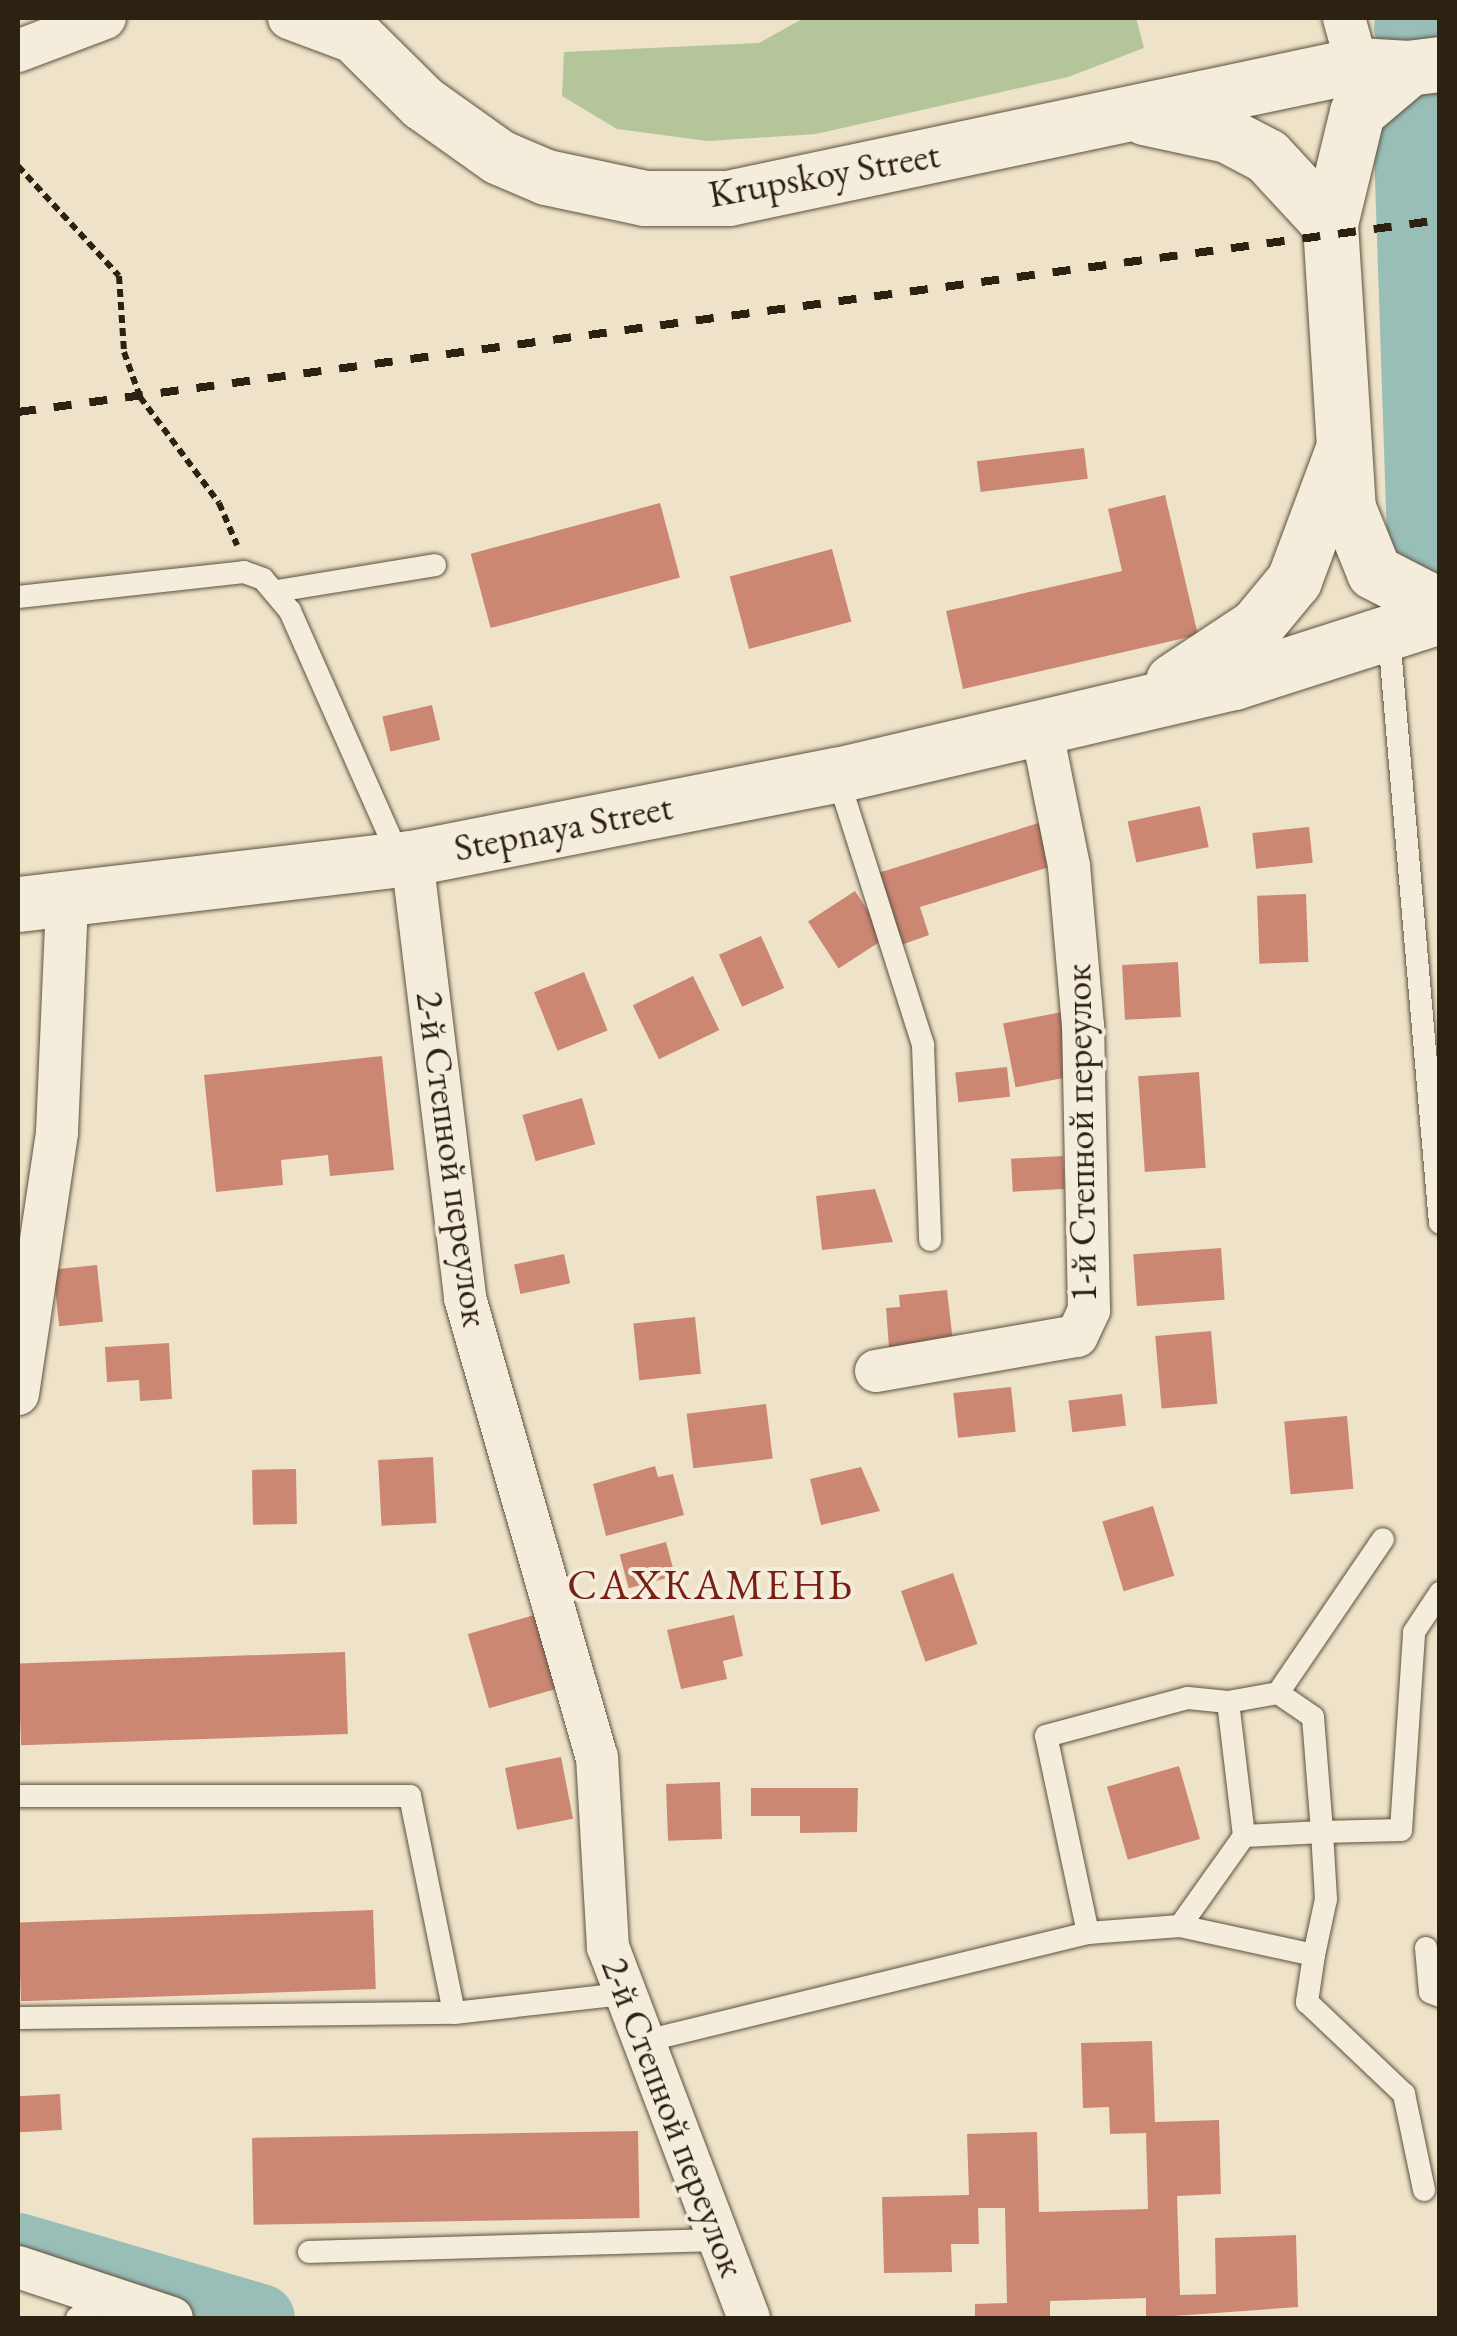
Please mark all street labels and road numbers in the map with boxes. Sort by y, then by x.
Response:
street label: Krupskoy Street [705,131,943,217]
street label: Stepnaya Street [450,784,676,870]
street label: 1-й Степной переулок [1054,963,1106,1303]
street label: 2-й Степной переулок [407,988,499,1330]
street label: 2-й Степной переулок [592,1951,756,2283]

